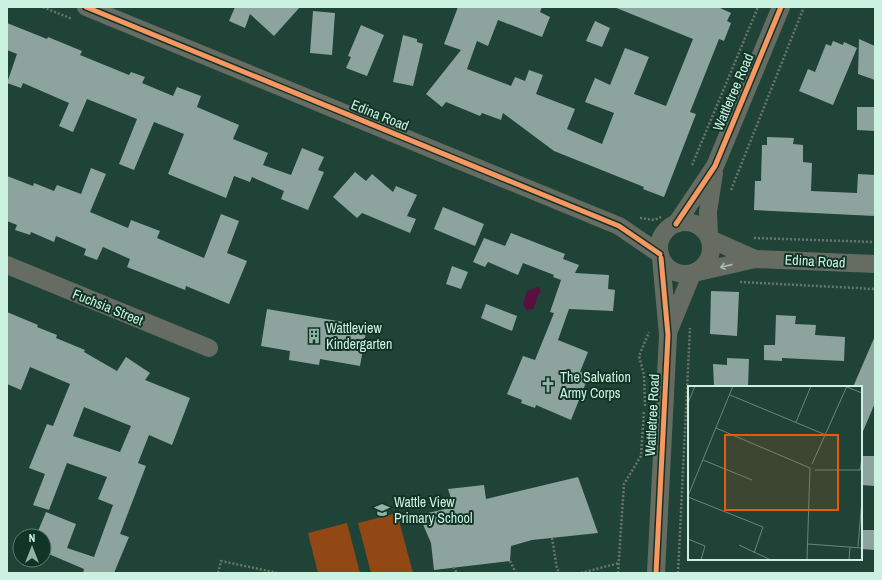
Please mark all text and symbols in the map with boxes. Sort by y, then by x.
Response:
street label: Wattletree Road [709,50,757,134]
street label: Edina Road [349,95,411,135]
street label: Edina Road [784,250,846,272]
one-way arrow [720,262,733,270]
street label: Fuchsia Street [70,285,146,329]
place label: Wattleview Kindergarten [326,319,392,353]
building icon: Wattleview Kindergarten [305,327,323,345]
place label: The Salvation Army Corps [559,368,631,402]
street label: Wattletree Road [641,373,663,457]
church icon: The Salvation Army Corps [539,376,557,394]
inset map [688,386,862,560]
place label: Wattle View Primary School [394,493,472,527]
school or university icon: Wattle View Primary School [373,501,391,519]
north arrow [12,528,52,568]
text: N [29,531,35,545]

